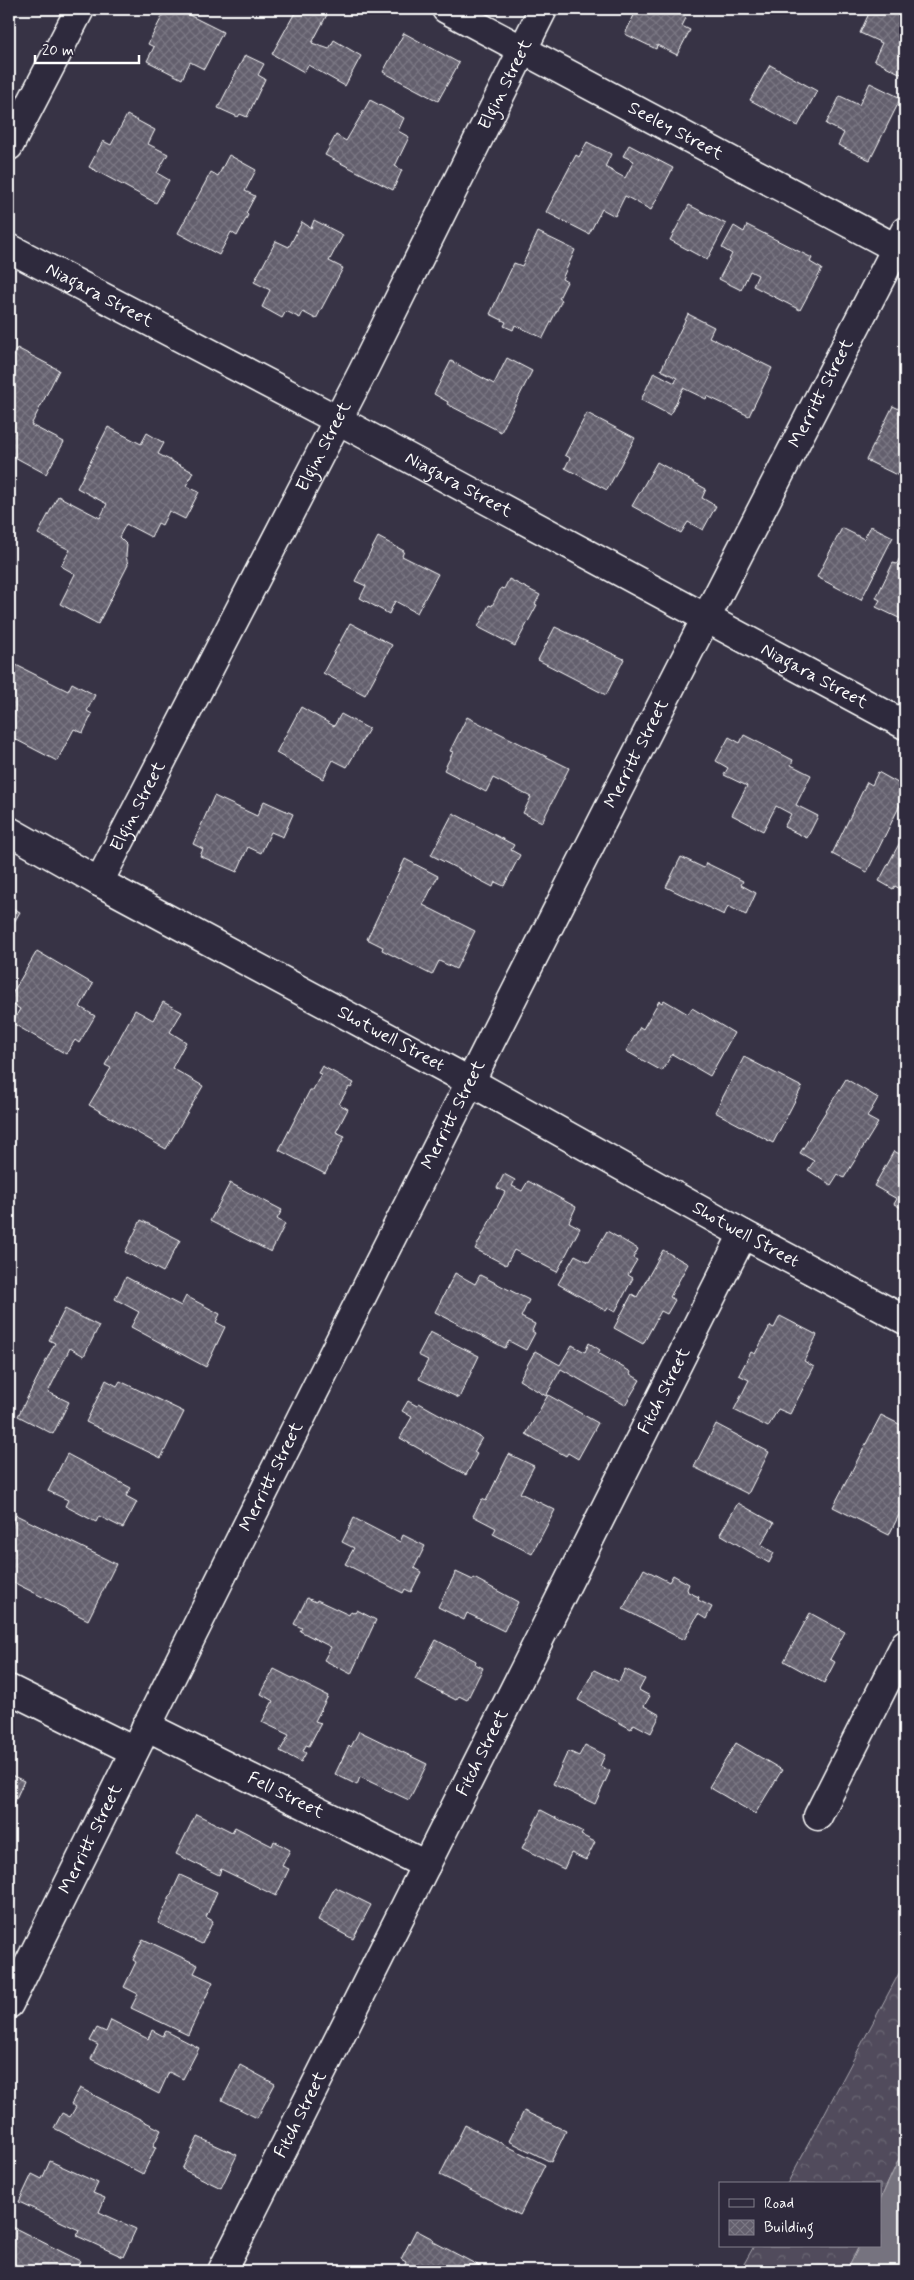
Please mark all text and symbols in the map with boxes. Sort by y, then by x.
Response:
scale bar [35,32,139,64]
street label: Elgin Street [473,35,538,134]
text: 20 m [42,41,74,61]
street label: Seeley Street [624,96,728,166]
street label: Niagara Street [41,257,158,333]
street label: Merritt Street [783,334,860,452]
street label: Elgin Street [291,397,357,496]
street label: Niagara Street [401,446,517,524]
street label: Niagara Street [756,638,872,715]
street label: Merritt Street [599,695,675,812]
street label: Elgin Street [105,757,171,856]
street label: Shotwell Street [333,1000,449,1078]
street label: Merritt Street [416,1056,491,1174]
street label: Shotwell Street [688,1196,803,1274]
street label: Fitch Street [632,1343,696,1438]
street label: Merritt Street [234,1417,309,1536]
street label: Fitch Street [450,1705,514,1800]
street label: Fell Street [243,1766,328,1825]
street label: Merritt Street [53,1780,128,1898]
street label: Fitch Street [269,2067,333,2162]
legend [719,2182,882,2248]
text: Road [764,2194,794,2214]
text: Building [764,2218,814,2239]

